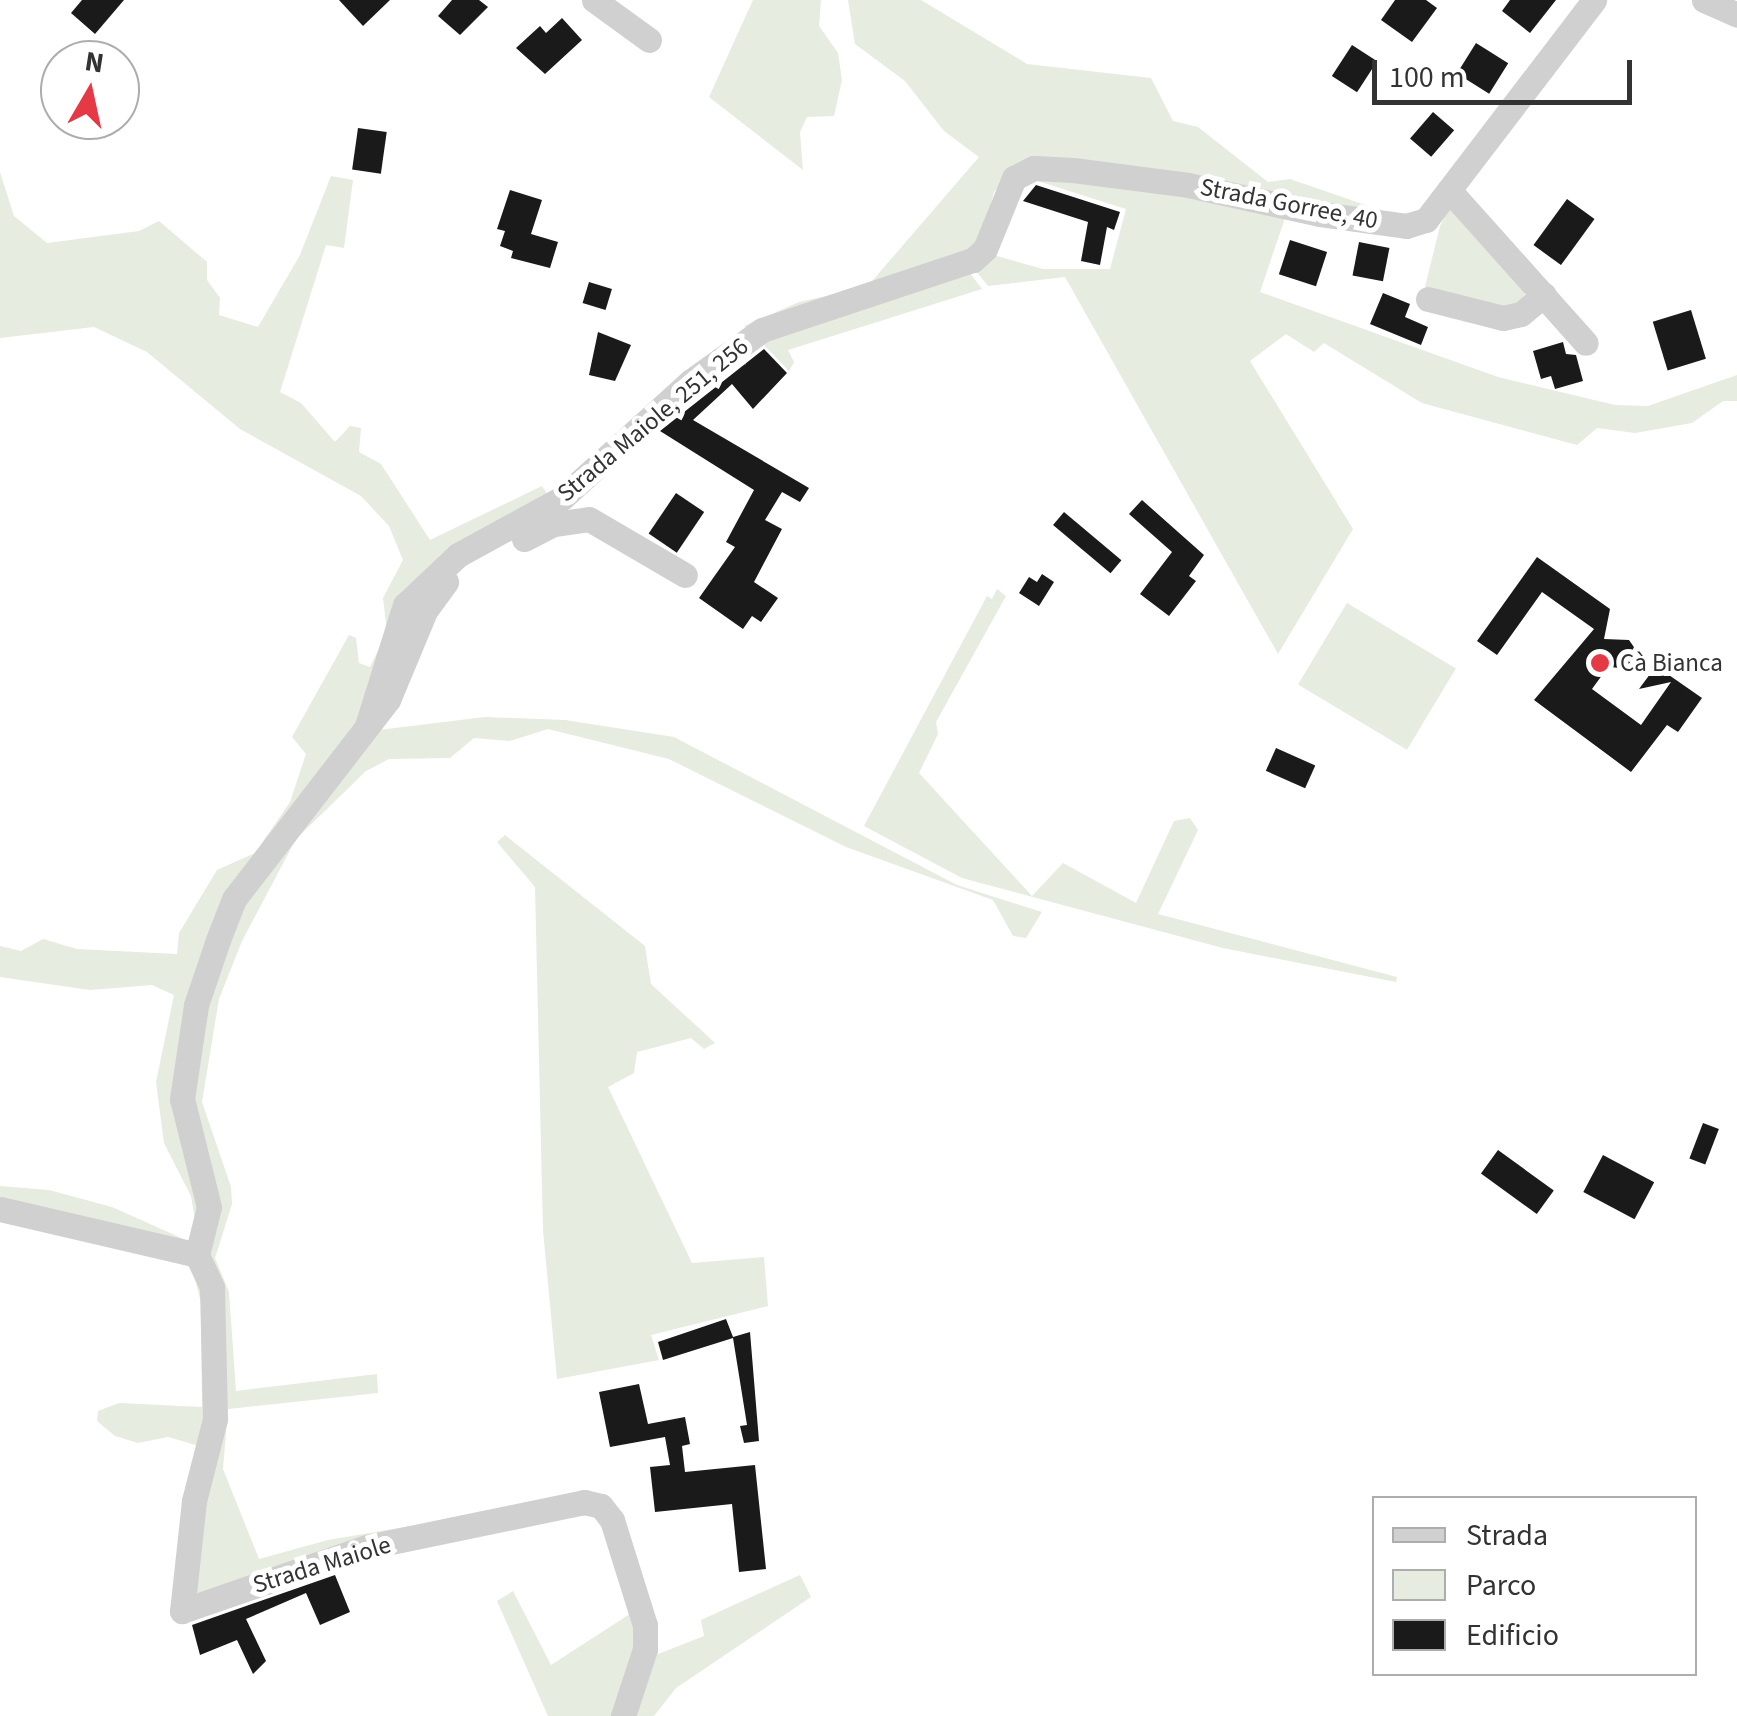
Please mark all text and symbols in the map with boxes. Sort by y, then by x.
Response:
north arrow [40,40,140,140]
scale bar [1377,40,1637,102]
text: N [82,41,107,84]
text: 100 m [1389,56,1465,99]
street label: Strada Gorree, 40 [1198,172,1380,236]
street label: Strada Maiole, 251, 256 [552,331,754,509]
place label: Cà Bianca [1620,648,1723,678]
marker: Cà Bianca [1589,652,1611,674]
legend [1372,1496,1697,1676]
text: Strada [1466,1514,1548,1557]
street label: Strada Maiole [249,1530,395,1600]
text: Parco [1466,1564,1536,1607]
text: Edificio [1466,1614,1559,1657]

